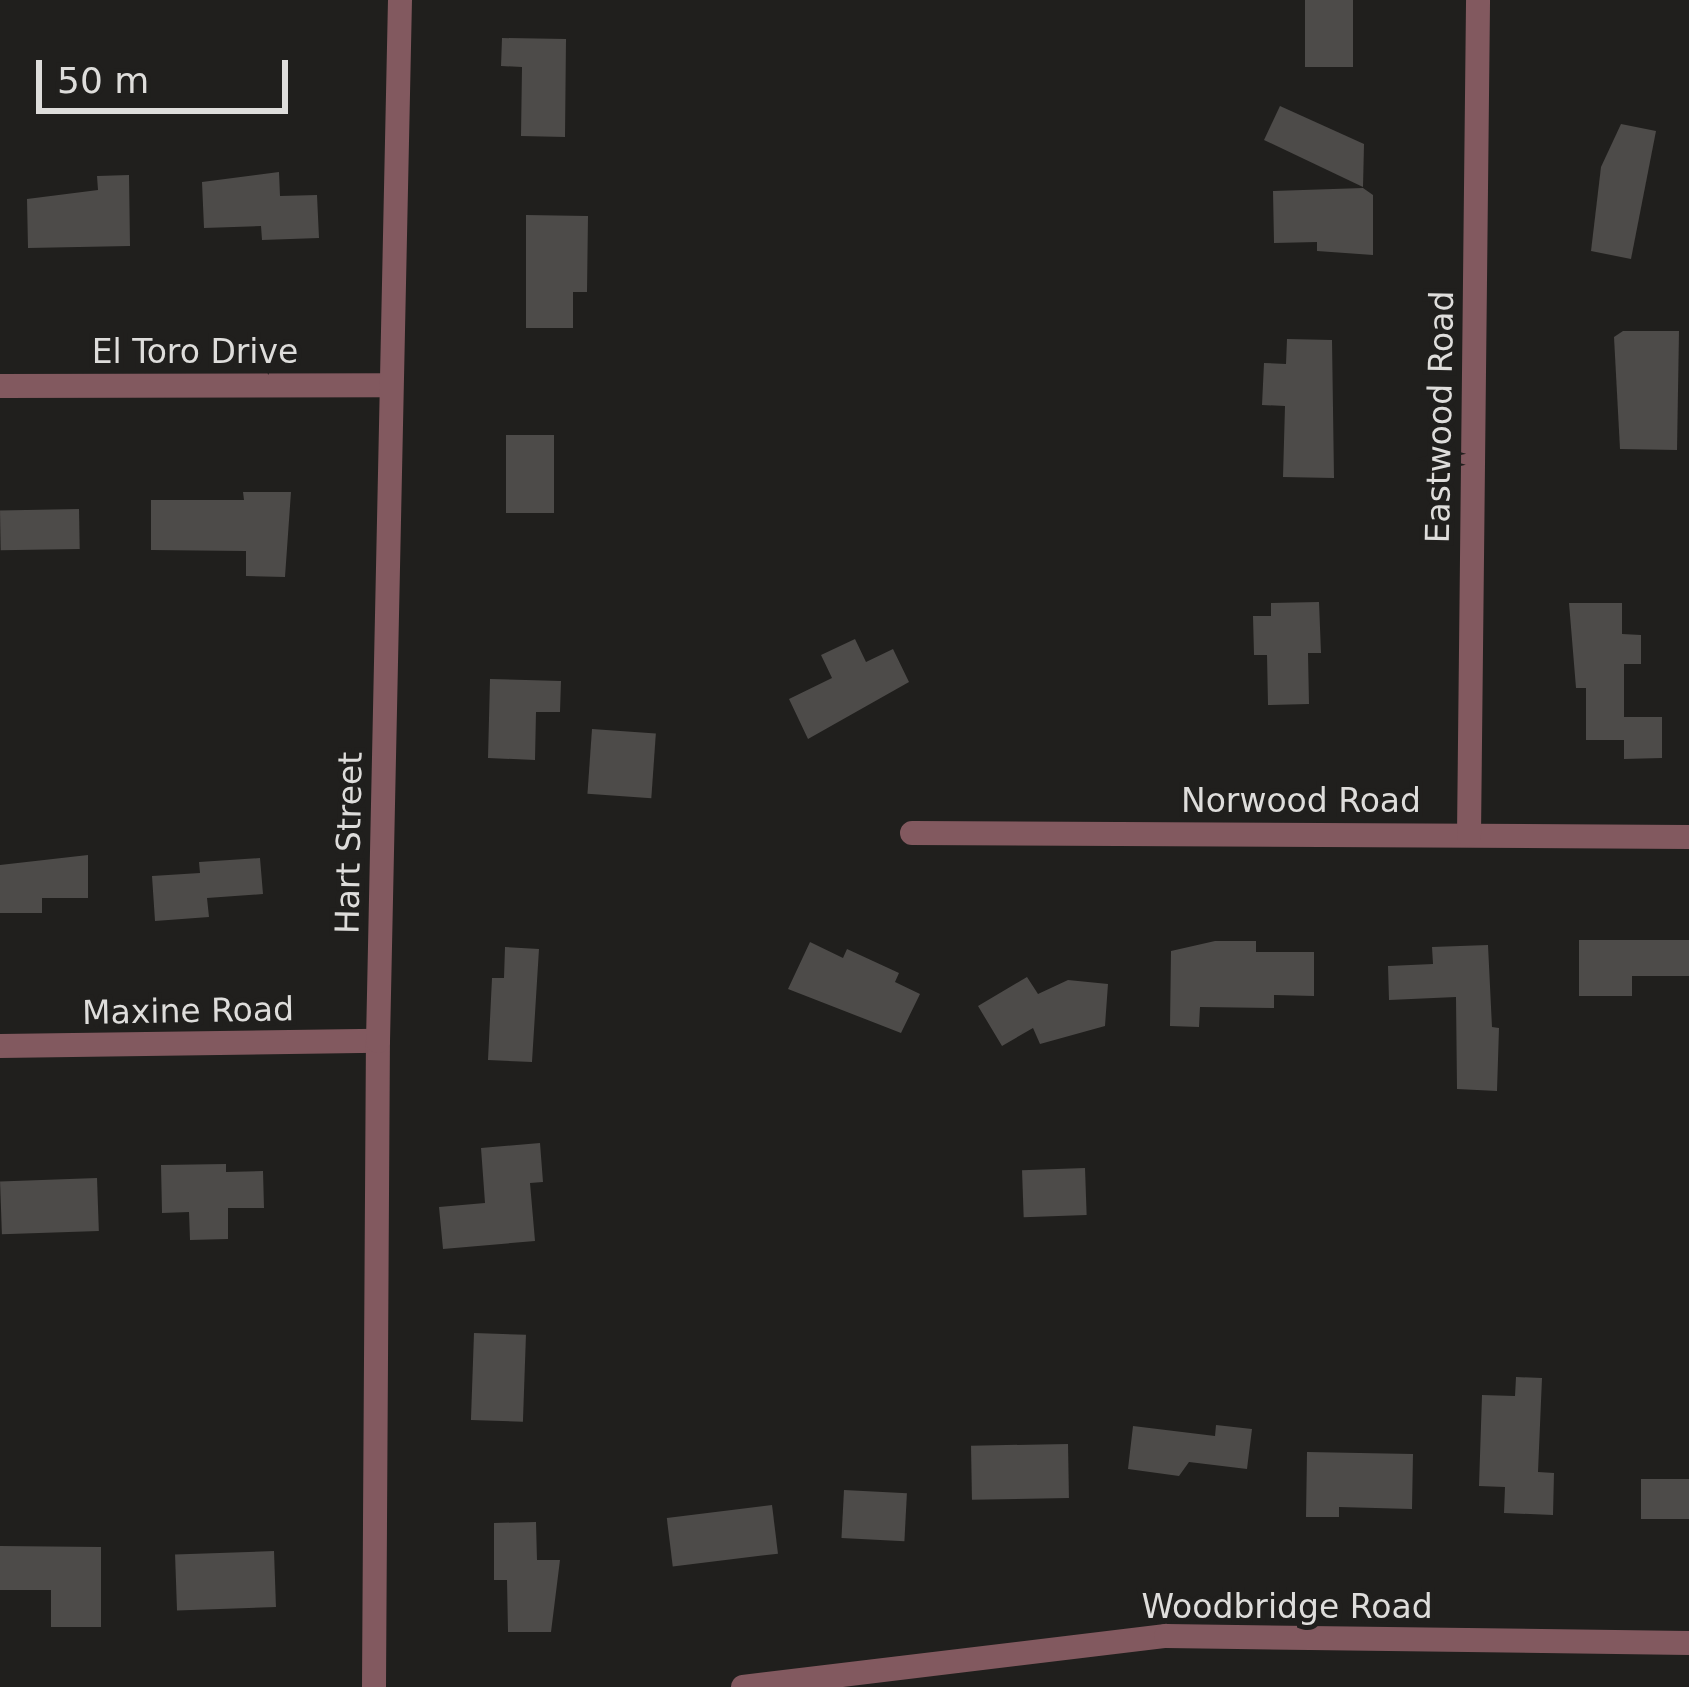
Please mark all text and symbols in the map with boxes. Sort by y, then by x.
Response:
scale bar [42,36,294,110]
text: 50 m [57,60,149,101]
street label: Eastwood Road [1418,290,1462,544]
street label: El Toro Drive [92,332,298,372]
street label: Hart Street [328,752,370,934]
street label: Norwood Road [1181,781,1421,821]
street label: Maxine Road [82,989,294,1033]
street label: Woodbridge Road [1141,1587,1433,1627]

